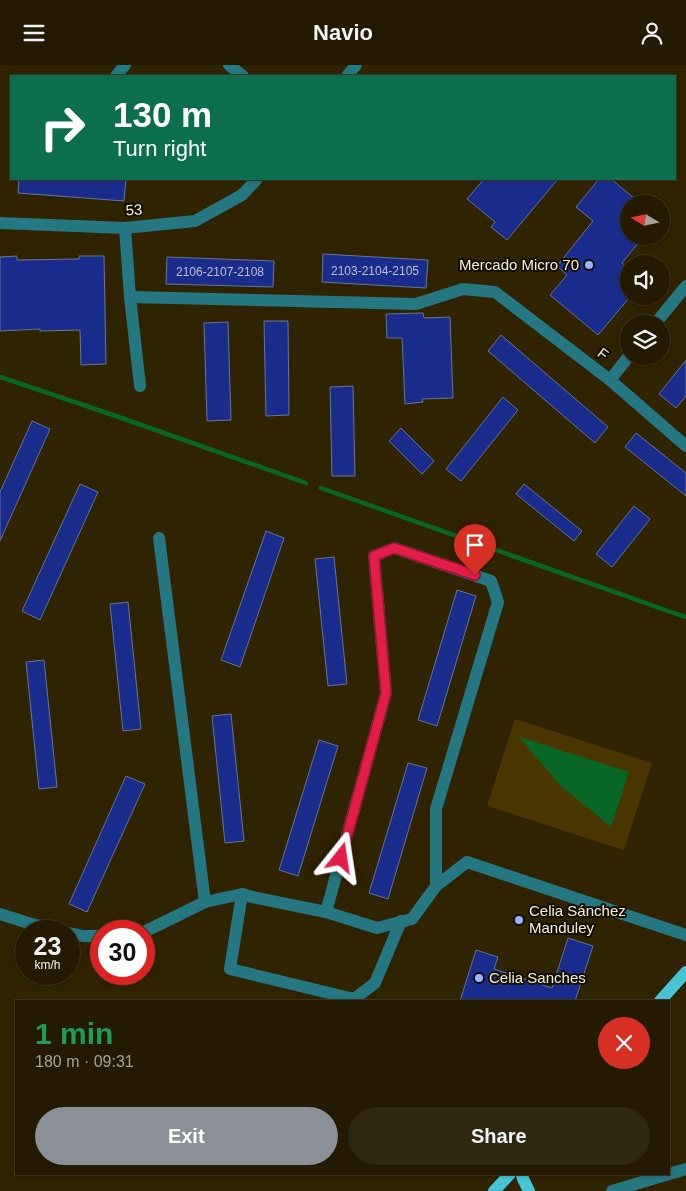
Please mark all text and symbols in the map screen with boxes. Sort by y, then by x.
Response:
icon: menu [20,19,48,47]
icon: person [638,19,666,47]
text: Navio [313,20,373,45]
icon: right [30,95,95,160]
text: 130 m [113,95,212,134]
text: Turn right [113,136,206,161]
north arrow [620,195,670,245]
map controls [620,195,670,365]
street label: 53 [125,200,143,219]
button: sound [620,255,670,305]
place label: Mercado Micro 70 [459,256,579,273]
marker: Mercado Micro 70 [583,259,595,271]
house number: 2103-2104-2105 [331,264,419,278]
house number: 2106-2107-2108 [176,265,264,279]
button: layers [620,315,670,365]
street label: F [595,344,612,363]
pin [454,524,496,575]
icon: arrive [461,531,489,559]
position arrow [314,831,366,883]
place label: Celia Sánchez Manduley [529,902,626,936]
marker: Celia Sánchez Manduley [513,914,525,926]
speed limit sign: 30 [90,920,155,985]
text: 23 [34,932,61,960]
text: km/h [34,958,61,972]
place label: Celia Sanches [489,969,586,986]
marker: Celia Sanches [473,972,485,984]
text: 1 min [35,1017,113,1050]
button: close [598,1017,650,1069]
text: 180 m · 09:31 [35,1053,134,1070]
button: Exit [35,1107,338,1165]
button: Share [348,1107,650,1165]

